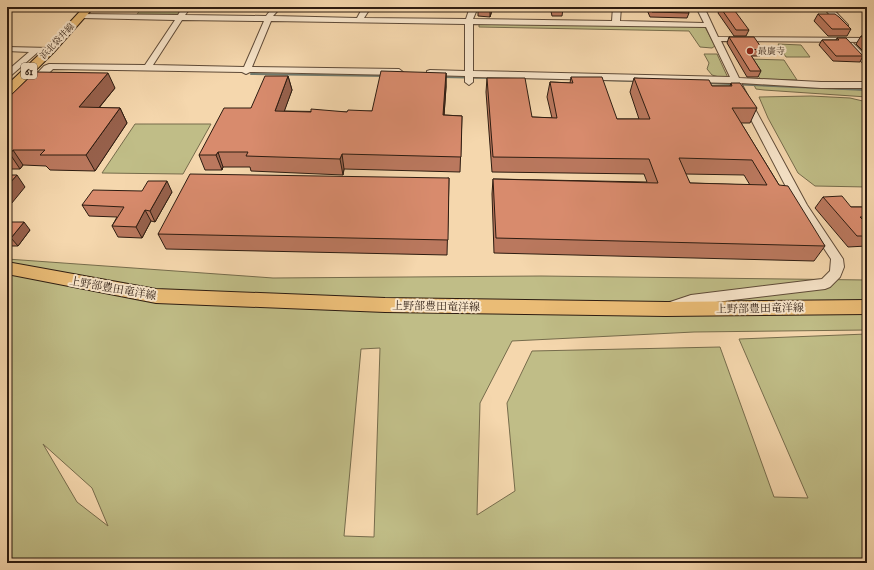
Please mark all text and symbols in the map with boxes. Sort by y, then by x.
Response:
street label: 浜北袋井線 [37,20,77,62]
marker: 最廣寺 [745,46,755,56]
place label: 最廣寺 [758,46,785,57]
road number: 61 [21,63,37,79]
street label: 上野部豊田竜洋線 [68,274,157,304]
street label: 上野部豊田竜洋線 [392,299,480,315]
street label: 上野部豊田竜洋線 [716,301,804,317]

